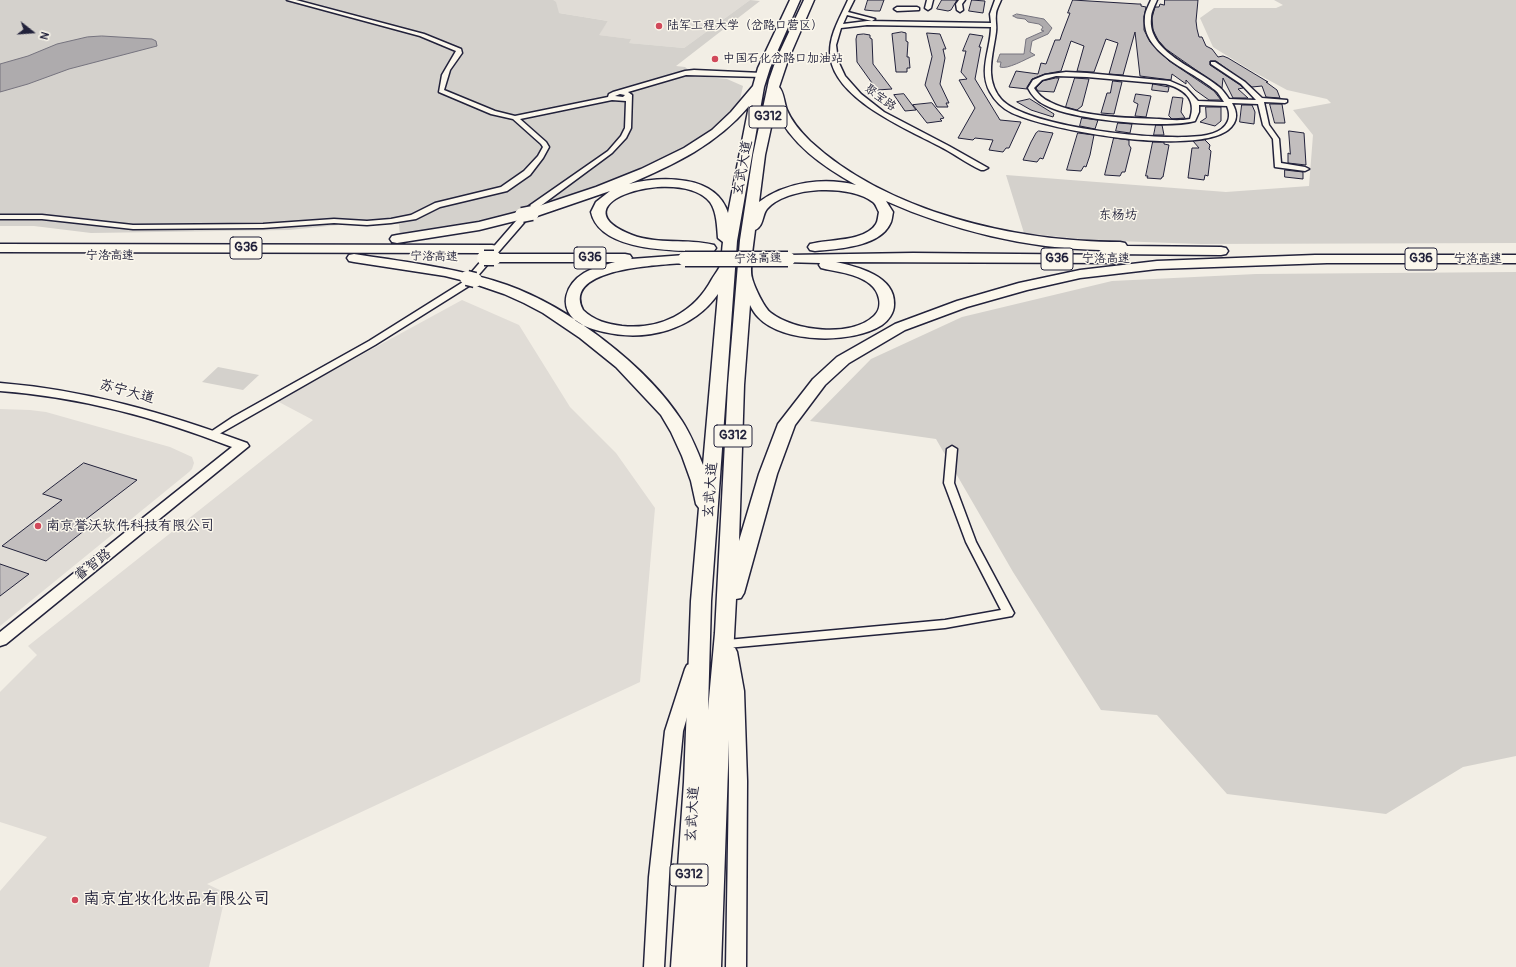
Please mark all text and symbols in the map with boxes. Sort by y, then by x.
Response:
north arrow [12,12,52,52]
place label: 陆军工程大学（岔路口营区） [667,19,823,33]
marker: 陆军工程大学（岔路口营区） [654,21,664,31]
text: N [37,30,51,41]
place label: 中国石化岔路口加油站 [723,52,843,66]
marker: 中国石化岔路口加油站 [710,54,720,64]
street label: 聚宝路 [861,82,899,114]
road number: G312 [749,106,787,128]
street label: 玄武大道 [730,139,756,197]
district label: 东杨坊 [1099,208,1137,224]
road number: G36 [230,237,262,259]
road number: G36 [574,247,606,269]
road number: G36 [1041,248,1073,270]
road number: G36 [1405,248,1437,270]
street label: 宁洛高速 [86,249,134,263]
street label: 宁洛高速 [410,249,458,265]
street label: 宁洛高速 [734,251,782,267]
street label: 宁洛高速 [1082,252,1130,266]
street label: 宁洛高速 [1454,252,1502,266]
street label: 苏宁大道 [98,377,156,407]
road number: G312 [714,425,752,447]
street label: 玄武大道 [701,461,721,519]
place label: 南京誉沃软件科技有限公司 [46,518,214,534]
marker: 南京誉沃软件科技有限公司 [33,521,43,531]
street label: 睿智路 [71,545,115,585]
street label: 玄武大道 [683,786,703,842]
road number: G312 [670,864,708,886]
place label: 南京宜妆化妆品有限公司 [83,890,270,910]
marker: 南京宜妆化妆品有限公司 [70,895,80,905]

